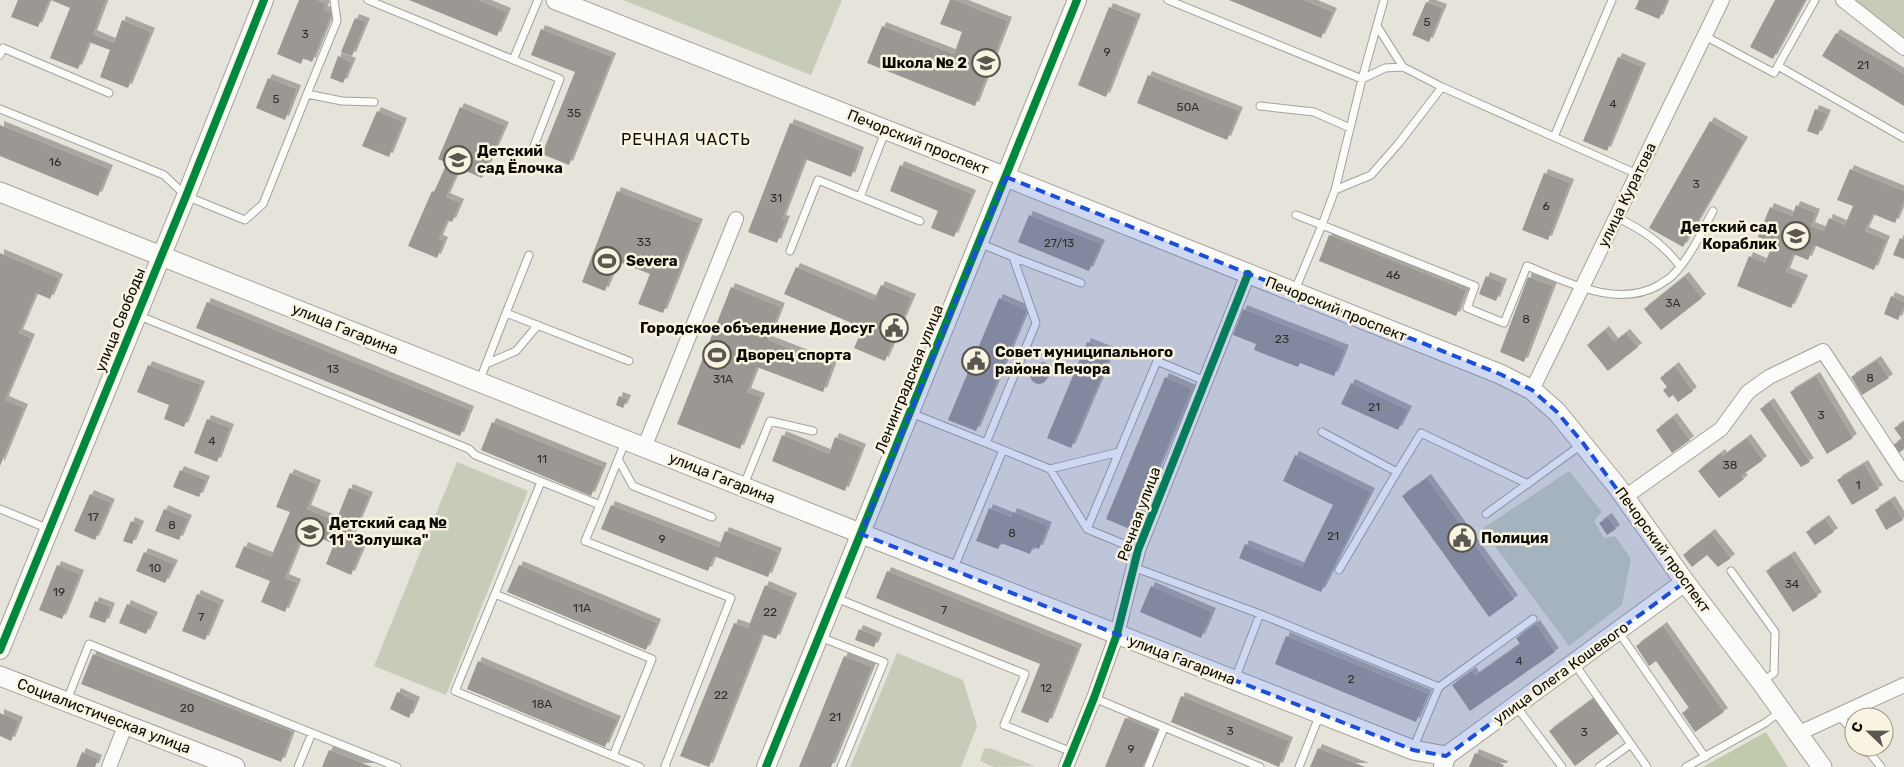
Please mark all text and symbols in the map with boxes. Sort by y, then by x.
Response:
house number: 5 [1423,15,1431,29]
house number: 3 [301,27,309,41]
house number: 9 [1103,45,1111,59]
school or university icon: Школа № 2 [971,48,1001,78]
place label: Школа № 2 [882,54,967,72]
house number: 21 [1857,58,1869,72]
house number: 5 [272,92,280,106]
house number: 4 [1609,97,1617,111]
house number: 50А [1177,100,1199,114]
street label: Печорский проспект [845,105,992,179]
house number: 35 [567,106,581,120]
district label: РЕЧНАЯ ЧАСТЬ [621,130,751,149]
street label: улица Куратова [1594,140,1660,250]
place label: Детский сад Ёлочка [477,142,563,177]
school or university icon: Детский сад Ёлочка [443,145,473,175]
house number: 16 [49,155,61,169]
house number: 3 [1692,177,1700,191]
house number: 31 [770,191,782,205]
house number: 6 [1542,199,1550,213]
place label: Детский сад Кораблик [1680,218,1777,253]
school or university icon: Детский сад Кораблик [1781,221,1811,251]
house number: 33 [637,235,651,249]
house number: 27/13 [1044,236,1074,250]
sports icon: Severa [592,246,622,276]
place label: Severa [626,252,678,270]
street label: улица Свободы [91,265,149,375]
house number: 46 [1386,268,1400,282]
street label: Печорский проспект [1263,272,1410,346]
house number: 3А [1665,296,1681,310]
street label: улица Гагарина [289,299,401,359]
street label: Ленинградская улица [871,302,947,456]
house number: 8 [1522,312,1530,326]
public building icon: Городское объединение Досуг [879,313,909,343]
place label: Городское объединение Досуг [640,319,875,337]
house number: 23 [1275,332,1289,346]
sports icon: Дворец спорта [702,340,732,370]
place label: Совет муниципального района Печора [995,343,1173,378]
place label: Дворец спорта [736,346,852,364]
public building icon: Совет муниципального района Печора [961,346,991,376]
house number: 13 [327,362,339,376]
house number: 8 [1866,371,1874,385]
house number: 31А [713,372,733,386]
house number: 21 [1368,400,1380,414]
house number: 3 [1817,408,1825,422]
house number: 4 [208,434,216,448]
street label: улица Гагарина [666,448,778,508]
house number: 11 [537,452,547,466]
house number: 38 [1723,458,1737,472]
street label: Речная улица [1114,465,1164,563]
house number: 1 [1855,478,1861,492]
street label: Печорский проспект [1611,484,1715,617]
house number: 17 [87,510,99,524]
place label: Детский сад № 11 "Золушка" [329,514,447,549]
school or university icon: Детский сад № 11 "Золушка" [295,517,325,547]
house number: 8 [168,518,176,532]
public building icon: Полиция [1447,523,1477,553]
house number: 8 [1008,526,1016,540]
house number: 21 [1327,529,1339,543]
place label: Полиция [1481,529,1549,547]
house number: 9 [658,532,666,546]
house number: 10 [149,561,161,575]
house number: 34 [1785,577,1800,591]
house number: 19 [53,585,65,599]
house number: 11А [573,601,591,615]
house number: 7 [941,603,947,617]
house number: 22 [763,605,777,619]
house number: 7 [198,610,204,624]
street label: улица Олега Кошевого [1490,618,1632,728]
street label: улица Гагарина [1126,631,1238,689]
house number: 4 [1515,654,1523,668]
house number: 2 [1347,672,1355,686]
street label: Социалистическая улица [15,675,193,757]
house number: 12 [1040,681,1052,695]
house number: 22 [714,688,728,702]
house number: 18А [532,697,552,711]
house number: 20 [180,701,194,715]
north arrow [1844,707,1894,757]
house number: 21 [829,710,841,724]
text: С [1848,719,1867,735]
house number: 3 [1226,724,1234,738]
house number: 3 [1580,725,1588,739]
house number: 9 [1127,742,1135,756]

